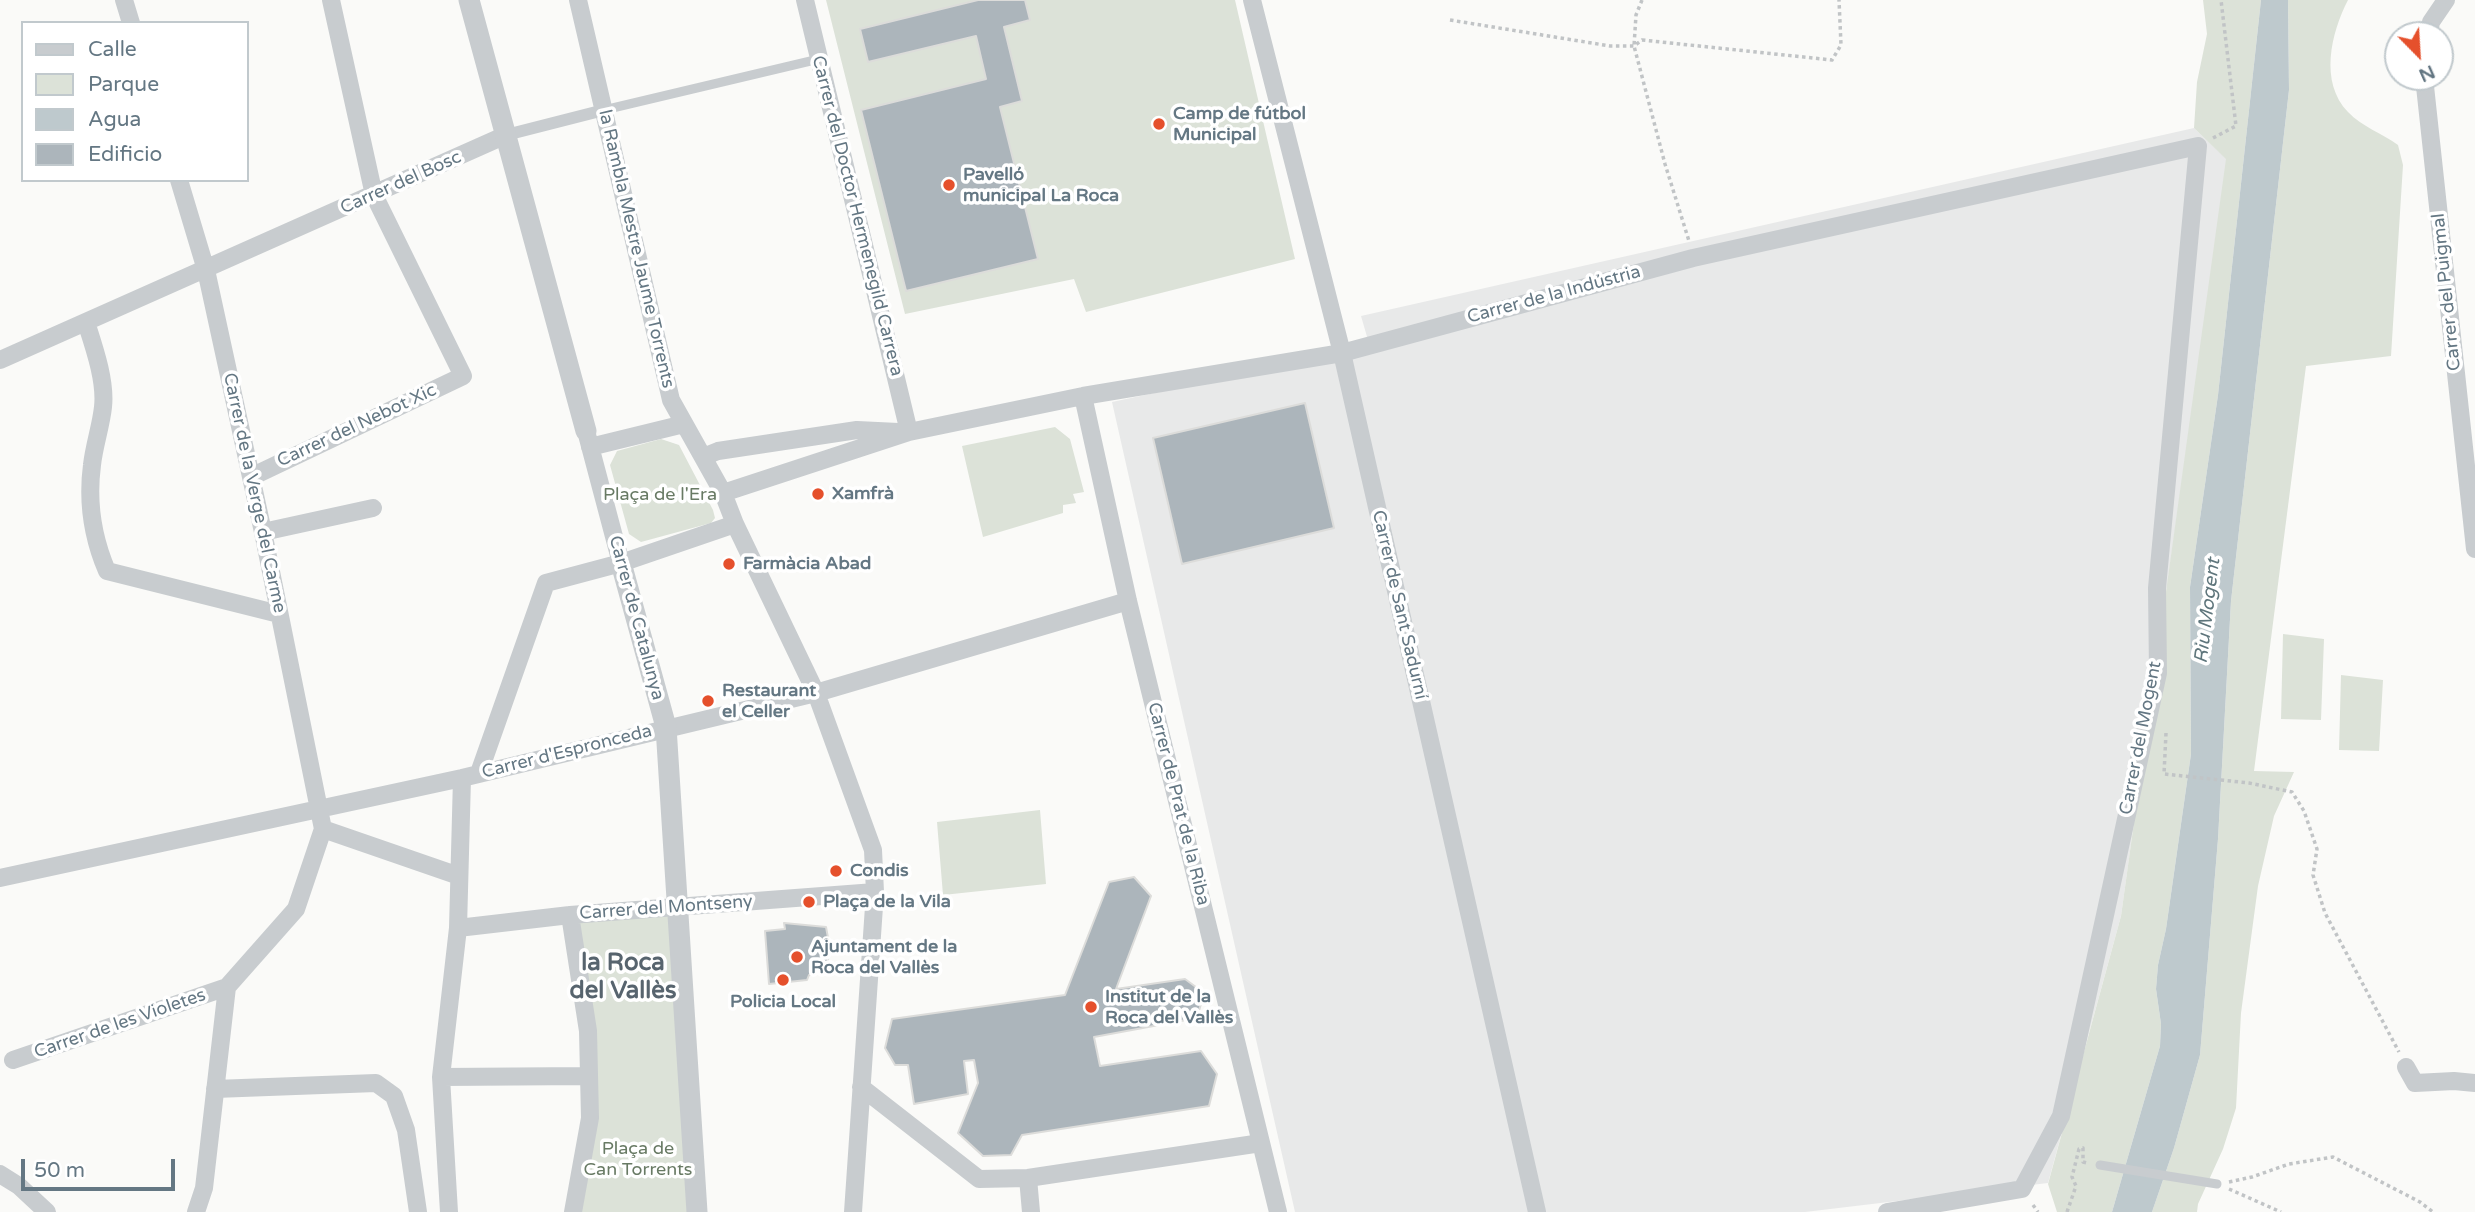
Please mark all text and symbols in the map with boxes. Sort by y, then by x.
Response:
legend [21,21,248,182]
north arrow [2384,21,2454,91]
text: Calle [88,37,137,62]
street label: Carrer del Doctor Hermenegild Carrera [807,53,907,379]
text: N [2415,60,2438,87]
text: Parque [88,72,159,97]
place label: Camp de fútbol Municipal [1173,103,1306,146]
text: Agua [88,107,141,132]
street label: la Rambla Mestre Jaume Torrents [593,108,679,390]
marker: Camp de fútbol Municipal [1151,116,1167,132]
text: Edificio [88,142,162,167]
street label: Carrer del Bosc [337,147,465,219]
place label: Pavelló municipal La Roca [963,164,1119,206]
marker: Pavelló municipal La Roca [941,177,957,193]
street label: Carrer del Puigmal [2428,212,2466,372]
street label: Carrer de la Indústria [1465,261,1643,329]
street label: Carrer de la Verge del Carme [218,371,290,615]
street label: Carrer del Nebot Xic [274,380,440,472]
place label: Xamfrà [832,483,894,505]
park label: Plaça de l'Era [603,484,717,506]
marker: Xamfrà [810,486,826,502]
street label: Carrer de Sant Sadurní [1367,508,1431,702]
street label: Carrer de Catalunya [604,533,668,703]
place label: Farmàcia Abad [743,553,871,575]
marker: Farmàcia Abad [721,556,737,572]
water label: Riu Mogent [2190,557,2226,665]
street label: Carrer del Mogent [2116,659,2166,817]
place label: Restaurant el Celler [722,680,816,722]
marker: Restaurant el Celler [700,693,716,709]
street label: Carrer de Prat de la Riba [1142,700,1214,908]
street label: Carrer d'Espronceda [480,720,654,784]
place label: Condis [850,860,909,882]
marker: Condis [828,863,844,879]
street label: Carrer del Montseny [579,891,753,925]
place label: Plaça de la Vila [823,891,951,913]
marker: Plaça de la Vila [801,894,817,910]
place label: Ajuntament de la Roca del Vallès [811,936,957,978]
marker: Ajuntament de la Roca del Vallès [789,949,805,965]
district label: la Roca del Vallès [570,950,676,1006]
marker: Policia Local [775,972,791,988]
street label: Carrer de les Violetes [31,984,209,1064]
place label: Institut de la Roca del Vallès [1105,986,1233,1028]
place label: Policia Local [730,991,836,1013]
marker: Institut de la Roca del Vallès [1083,999,1099,1015]
park label: Plaça de Can Torrents [584,1138,692,1180]
scale bar [24,1146,178,1190]
text: 50 m [34,1158,85,1183]

